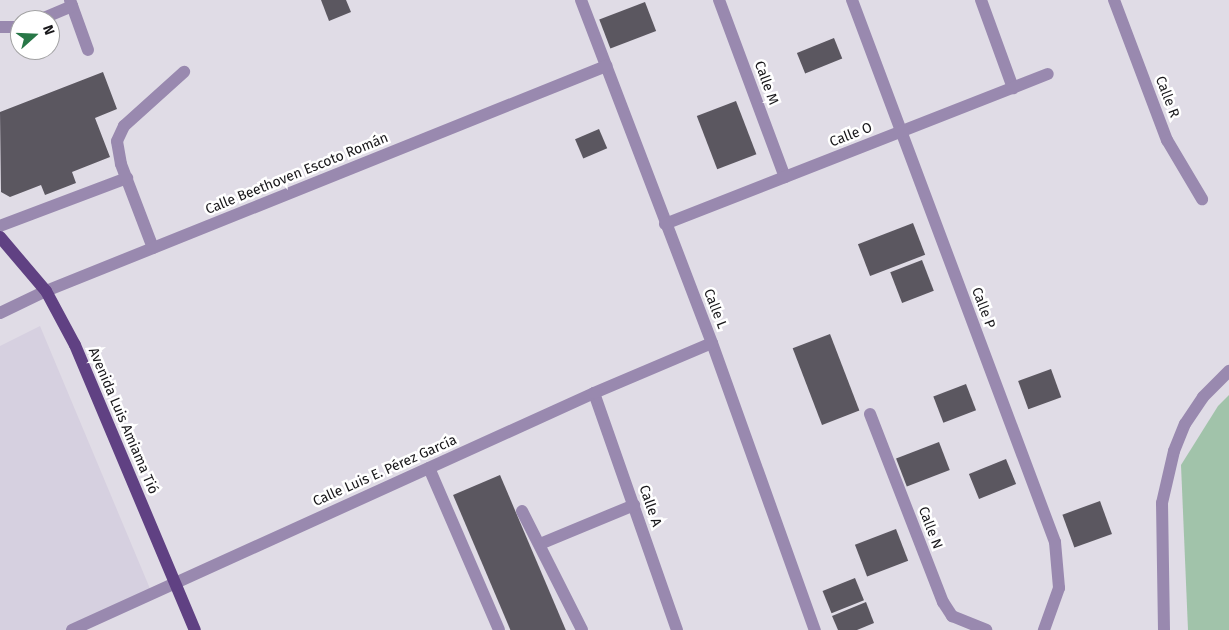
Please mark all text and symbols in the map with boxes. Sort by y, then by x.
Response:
north arrow [10,10,60,60]
text: N [39,23,58,37]
street label: Calle M [750,59,782,107]
street label: Calle R [1151,74,1183,120]
street label: Calle O [827,119,875,151]
street label: Calle Beethoven Escoto Román [203,130,391,218]
street label: Calle P [967,285,999,331]
street label: Calle L [700,287,730,331]
street label: Avenida Luis Amiama Tió [84,345,162,497]
street label: Calle Luis E. Pérez García [310,432,460,510]
street label: Calle A [635,483,665,529]
street label: Calle N [914,504,946,552]

